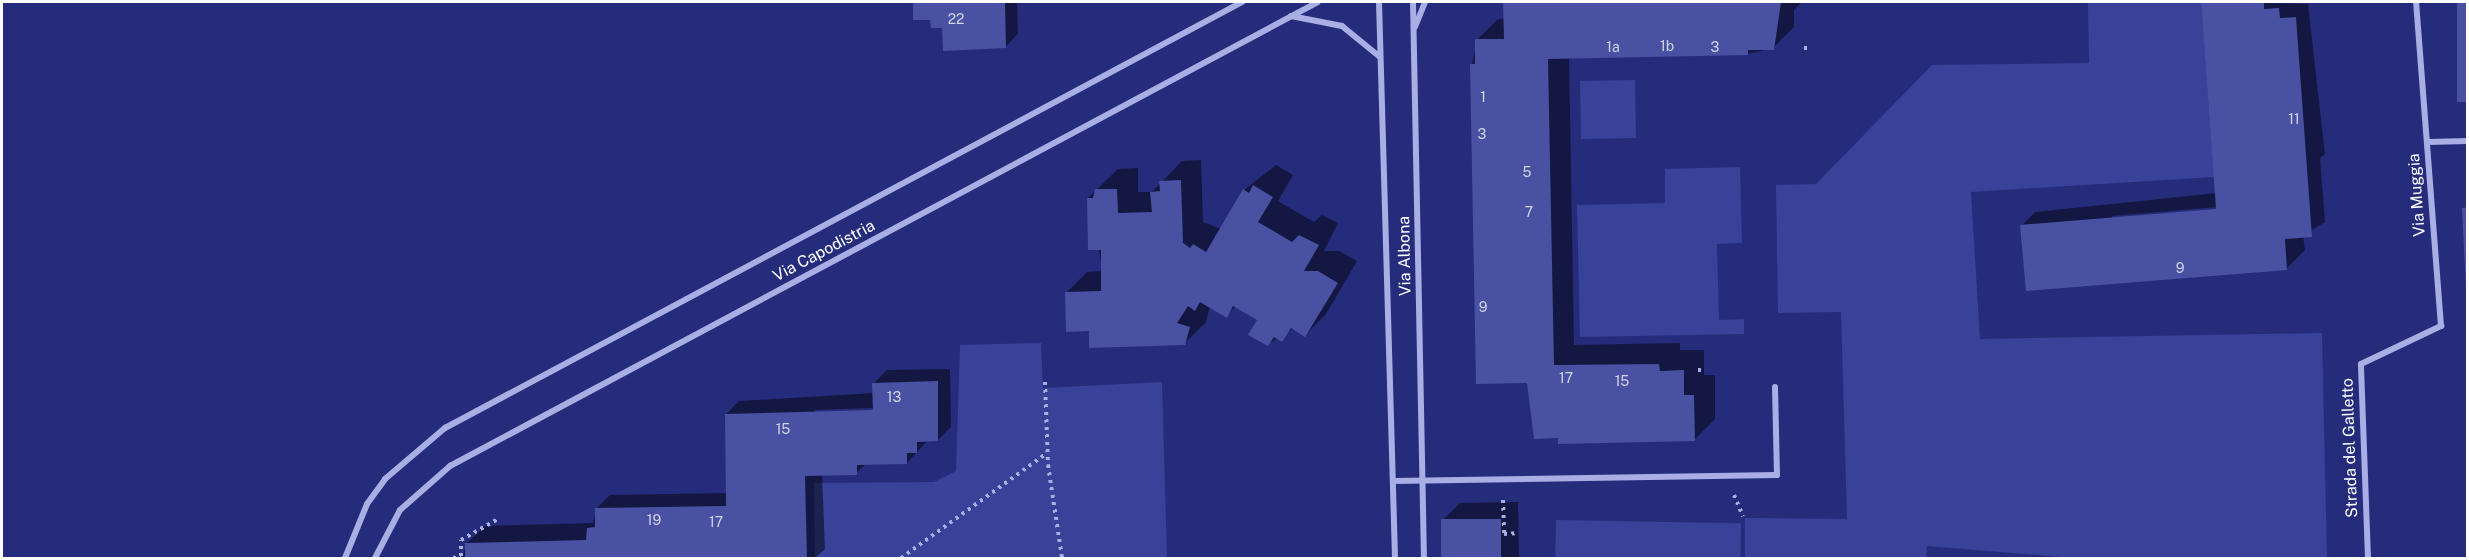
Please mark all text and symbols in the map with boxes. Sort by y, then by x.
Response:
house number: 22 [948,11,964,27]
house number: 1b [1660,38,1674,54]
house number: 1a [1606,39,1620,55]
house number: 3 [1711,39,1719,55]
house number: 1 [1480,89,1486,105]
house number: 11 [2288,111,2300,127]
house number: 3 [1478,126,1486,142]
street label: Via Muggia [2405,153,2429,237]
house number: 5 [1523,164,1531,180]
house number: 7 [1525,204,1533,220]
street label: Via Capodistria [770,216,878,286]
street label: Via Albona [1395,216,1415,296]
house number: 9 [2176,260,2184,276]
house number: 9 [1479,299,1487,315]
house number: 17 [1559,370,1573,386]
house number: 15 [1615,373,1629,389]
street label: Strada del Galletto [2338,378,2362,518]
house number: 13 [887,389,901,405]
house number: 15 [776,421,790,437]
house number: 19 [647,512,661,528]
house number: 17 [709,514,723,530]

